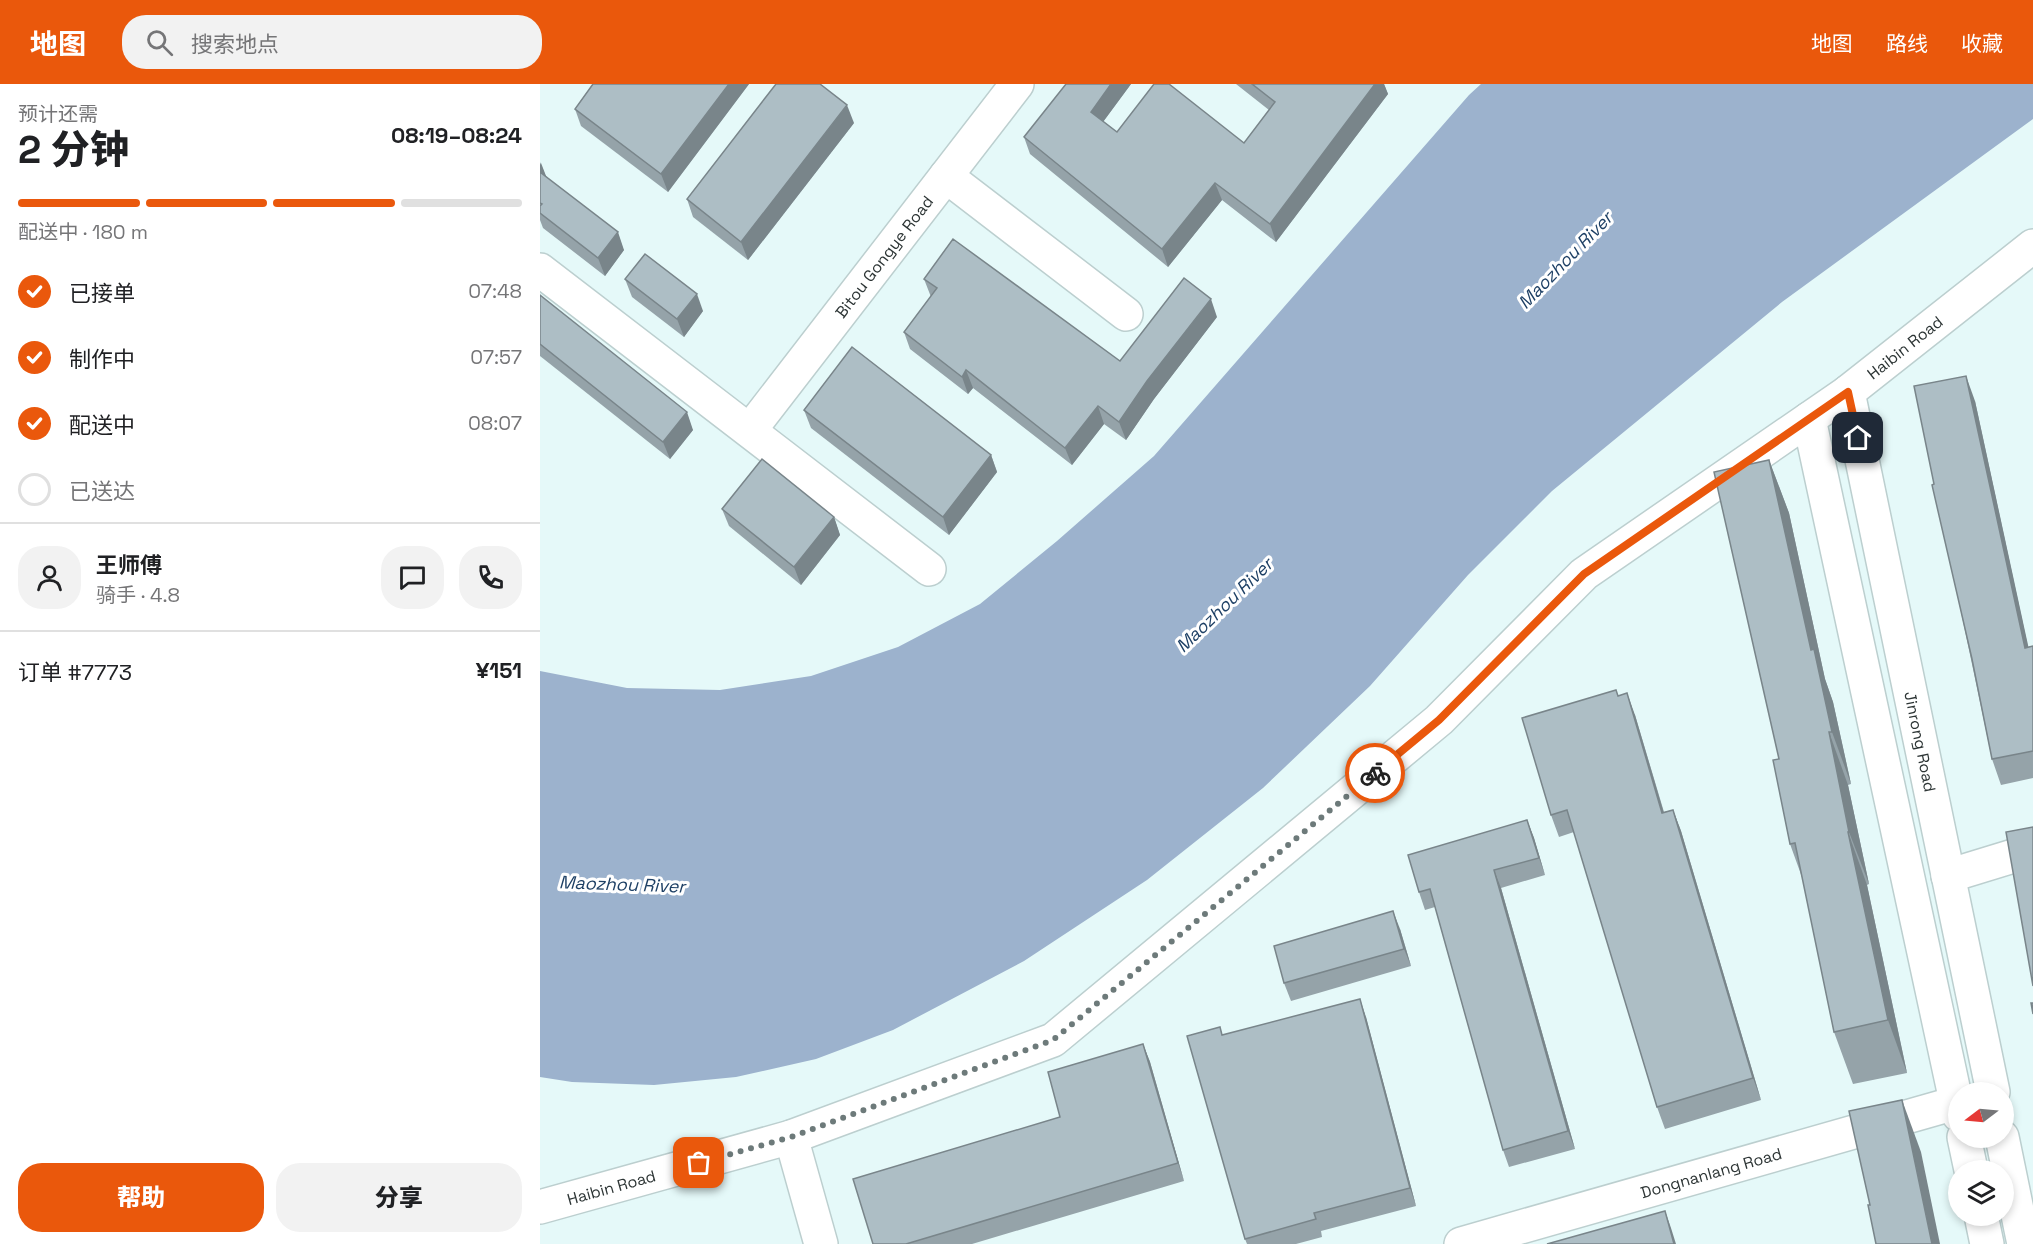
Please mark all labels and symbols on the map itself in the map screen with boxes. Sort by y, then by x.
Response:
street label: Bitou Gongye Road [830,191,938,322]
water label: Maozhou River [1513,205,1619,313]
street label: Haibin Road [1862,311,1947,384]
pin [1832,412,1883,463]
water label: Maozhou River [1171,551,1279,657]
street label: Jinrong Road [1900,689,1941,794]
courier [1345,743,1405,803]
water label: Maozhou River [559,870,688,898]
north arrow [1948,1082,2014,1148]
pin [673,1137,724,1188]
street label: Dongnanlang Road [1638,1143,1784,1203]
street label: Haibin Road [565,1165,658,1209]

